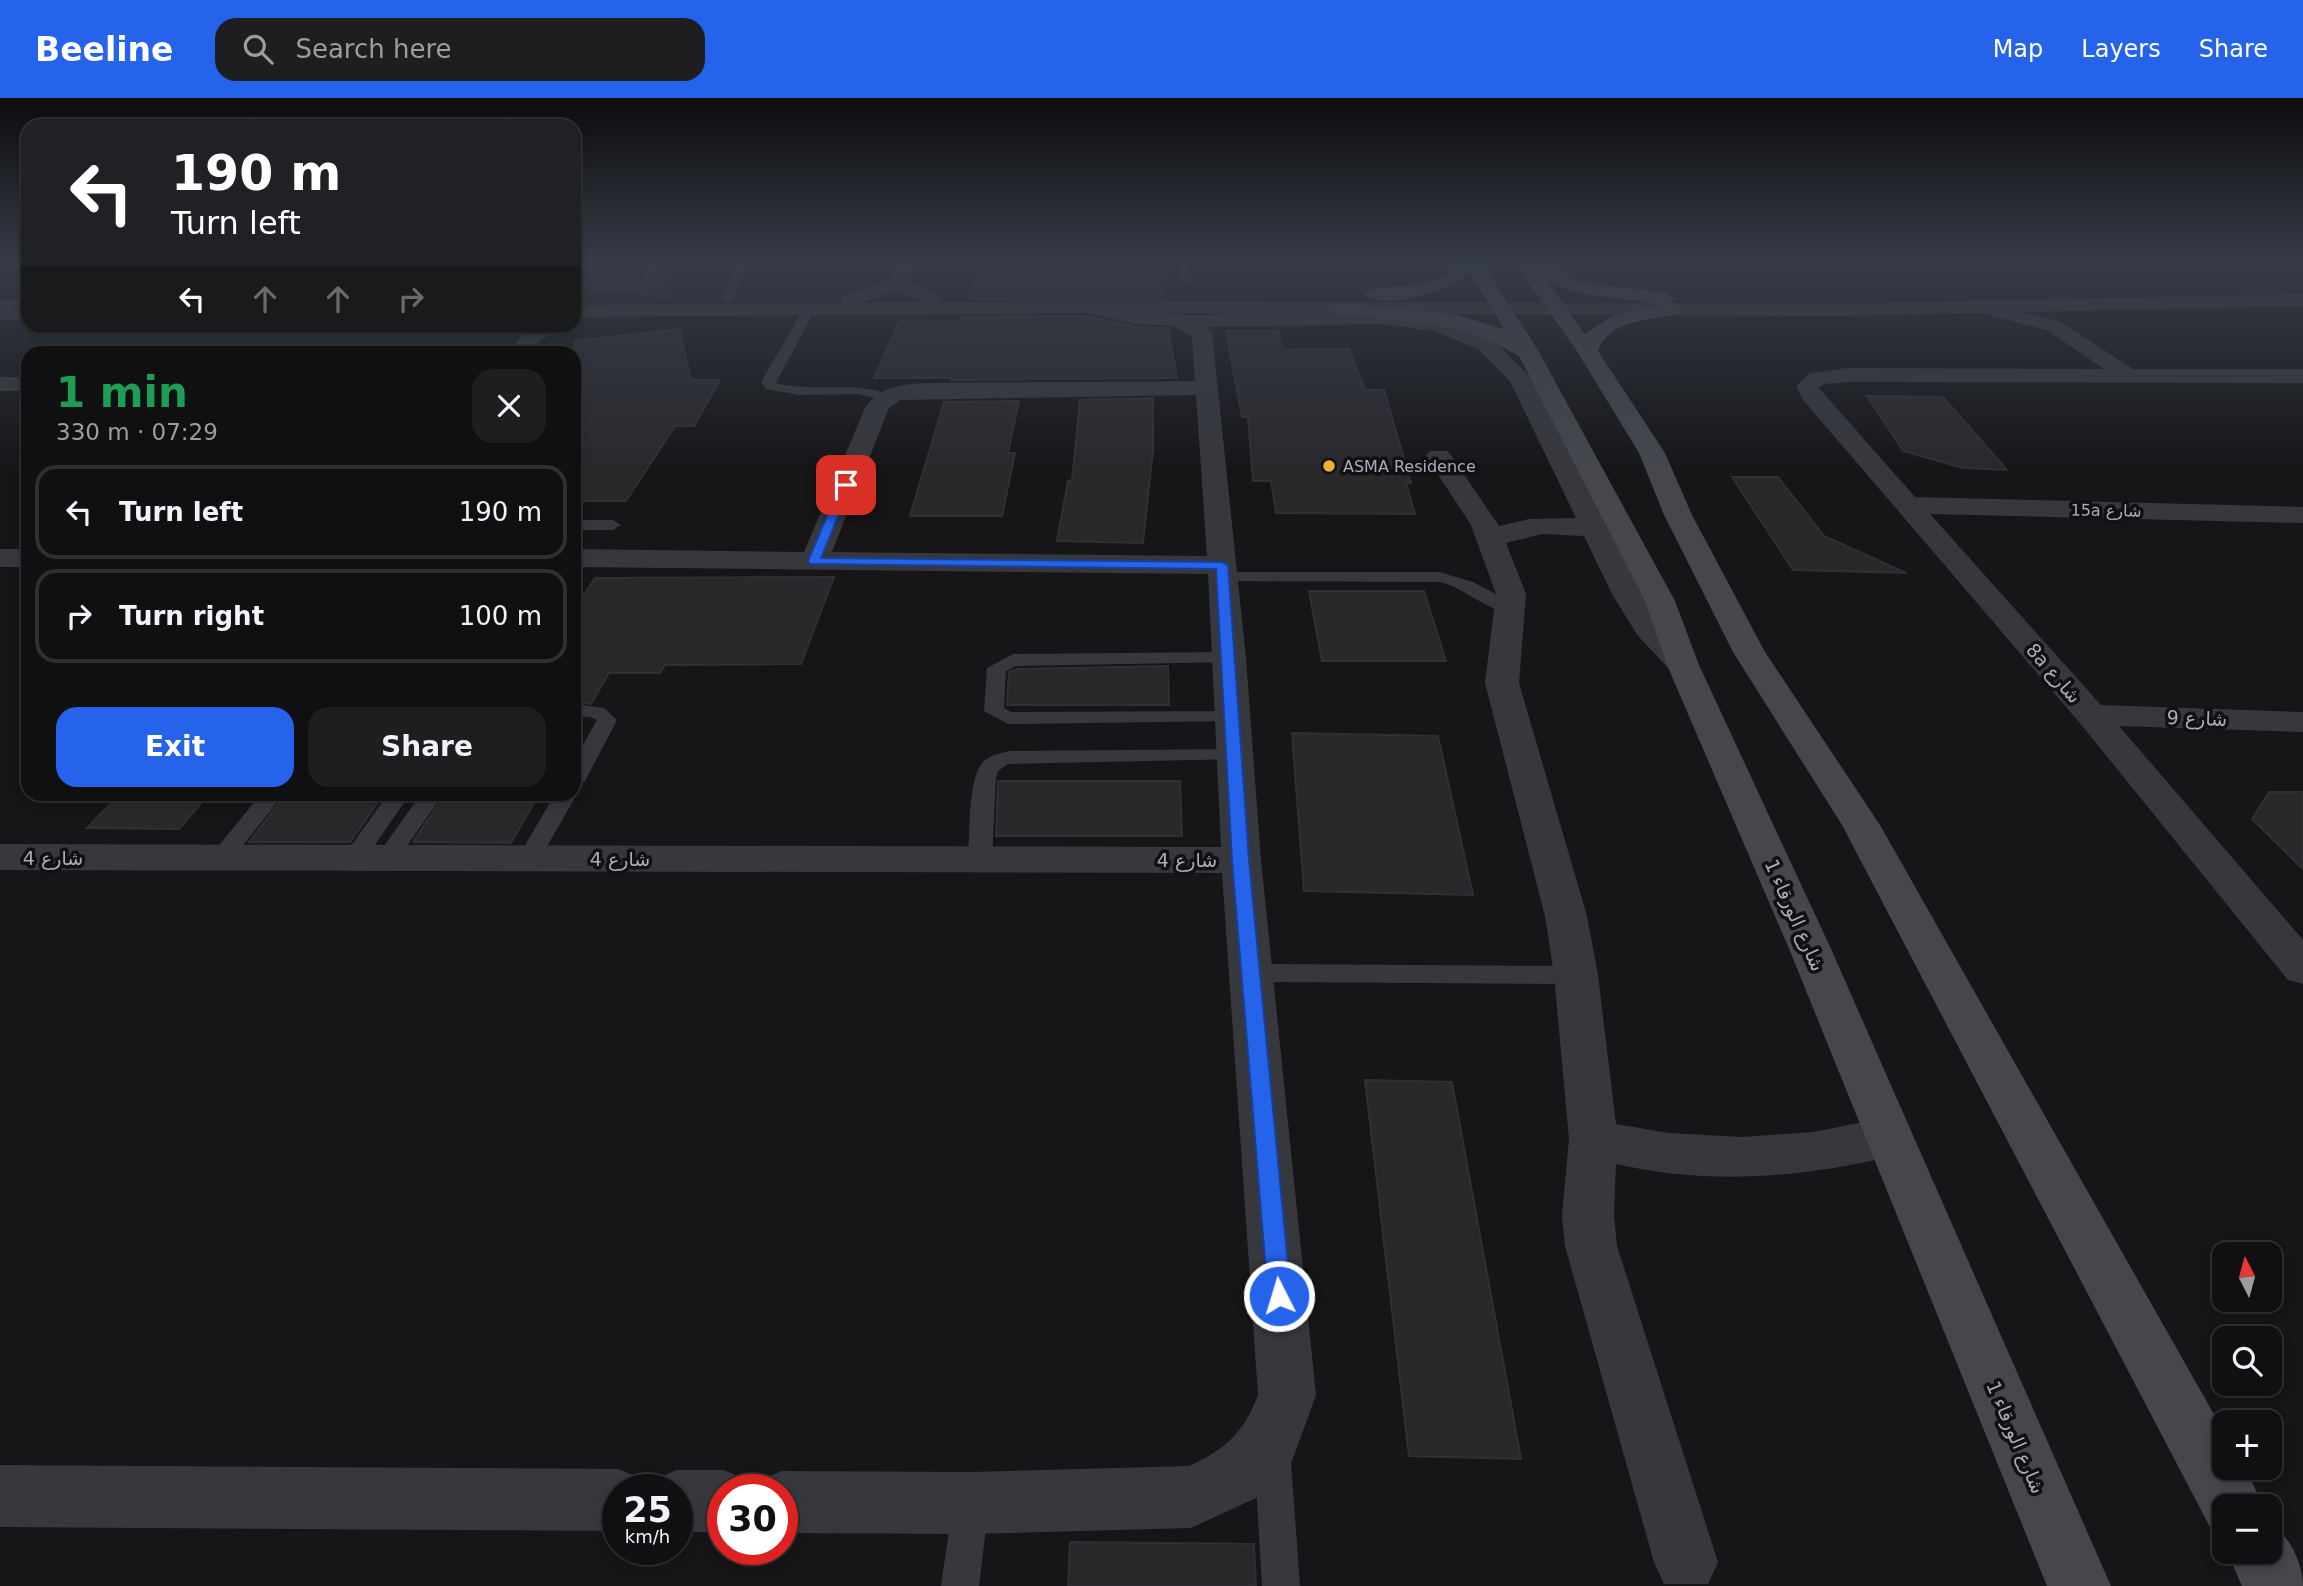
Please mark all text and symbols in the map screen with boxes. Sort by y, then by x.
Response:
search box [215,18,705,81]
text: Beeline [35,30,173,69]
icon: search [239,30,277,68]
text: Search here [295,34,452,64]
text: Map [1993,35,2043,63]
text: Layers [2081,35,2161,63]
text: Share [2199,35,2268,63]
text: 190 m [171,145,341,202]
icon: left [56,147,147,238]
text: Turn left [171,204,301,242]
icon: left [173,280,211,318]
icon: ahead [246,280,284,318]
icon: ahead [319,280,357,318]
icon: right [392,280,430,318]
text: 1 min [56,368,188,417]
button: close [472,369,546,443]
text: 330 m · 07:29 [56,419,218,445]
pin [816,455,876,515]
place label: ASMA Residence [1343,457,1476,476]
marker: ASMA Residence [1321,458,1337,474]
icon: arrive [827,466,865,504]
icon: left [60,493,98,531]
text: Turn left [119,497,243,527]
text: 190 m [459,497,542,527]
street label: 15a شارع [2070,500,2142,522]
icon: right [60,597,98,635]
text: Turn right [119,601,264,631]
text: 100 m [459,601,542,631]
street label: 8a شارع [2021,639,2086,708]
street label: شارع 9 [2166,706,2228,731]
button: Exit [56,707,294,787]
button: Share [308,707,546,787]
street label: شارع 4 [23,847,83,870]
street label: شارع 4 [590,848,650,871]
street label: شارع 4 [1157,849,1217,872]
street label: شارع الورقاء 1 [1760,856,1830,975]
north arrow [2212,1242,2282,1312]
map controls [2212,1242,2282,1564]
position arrow [1242,1259,1316,1333]
button: search [2212,1326,2282,1396]
street label: شارع الورقاء 1 [1981,1377,2050,1497]
button: + [2212,1410,2282,1480]
speed limit sign: 30 [707,1474,798,1565]
text: 25 [623,1490,672,1530]
button: − [2212,1494,2282,1564]
text: km/h [625,1526,670,1547]

